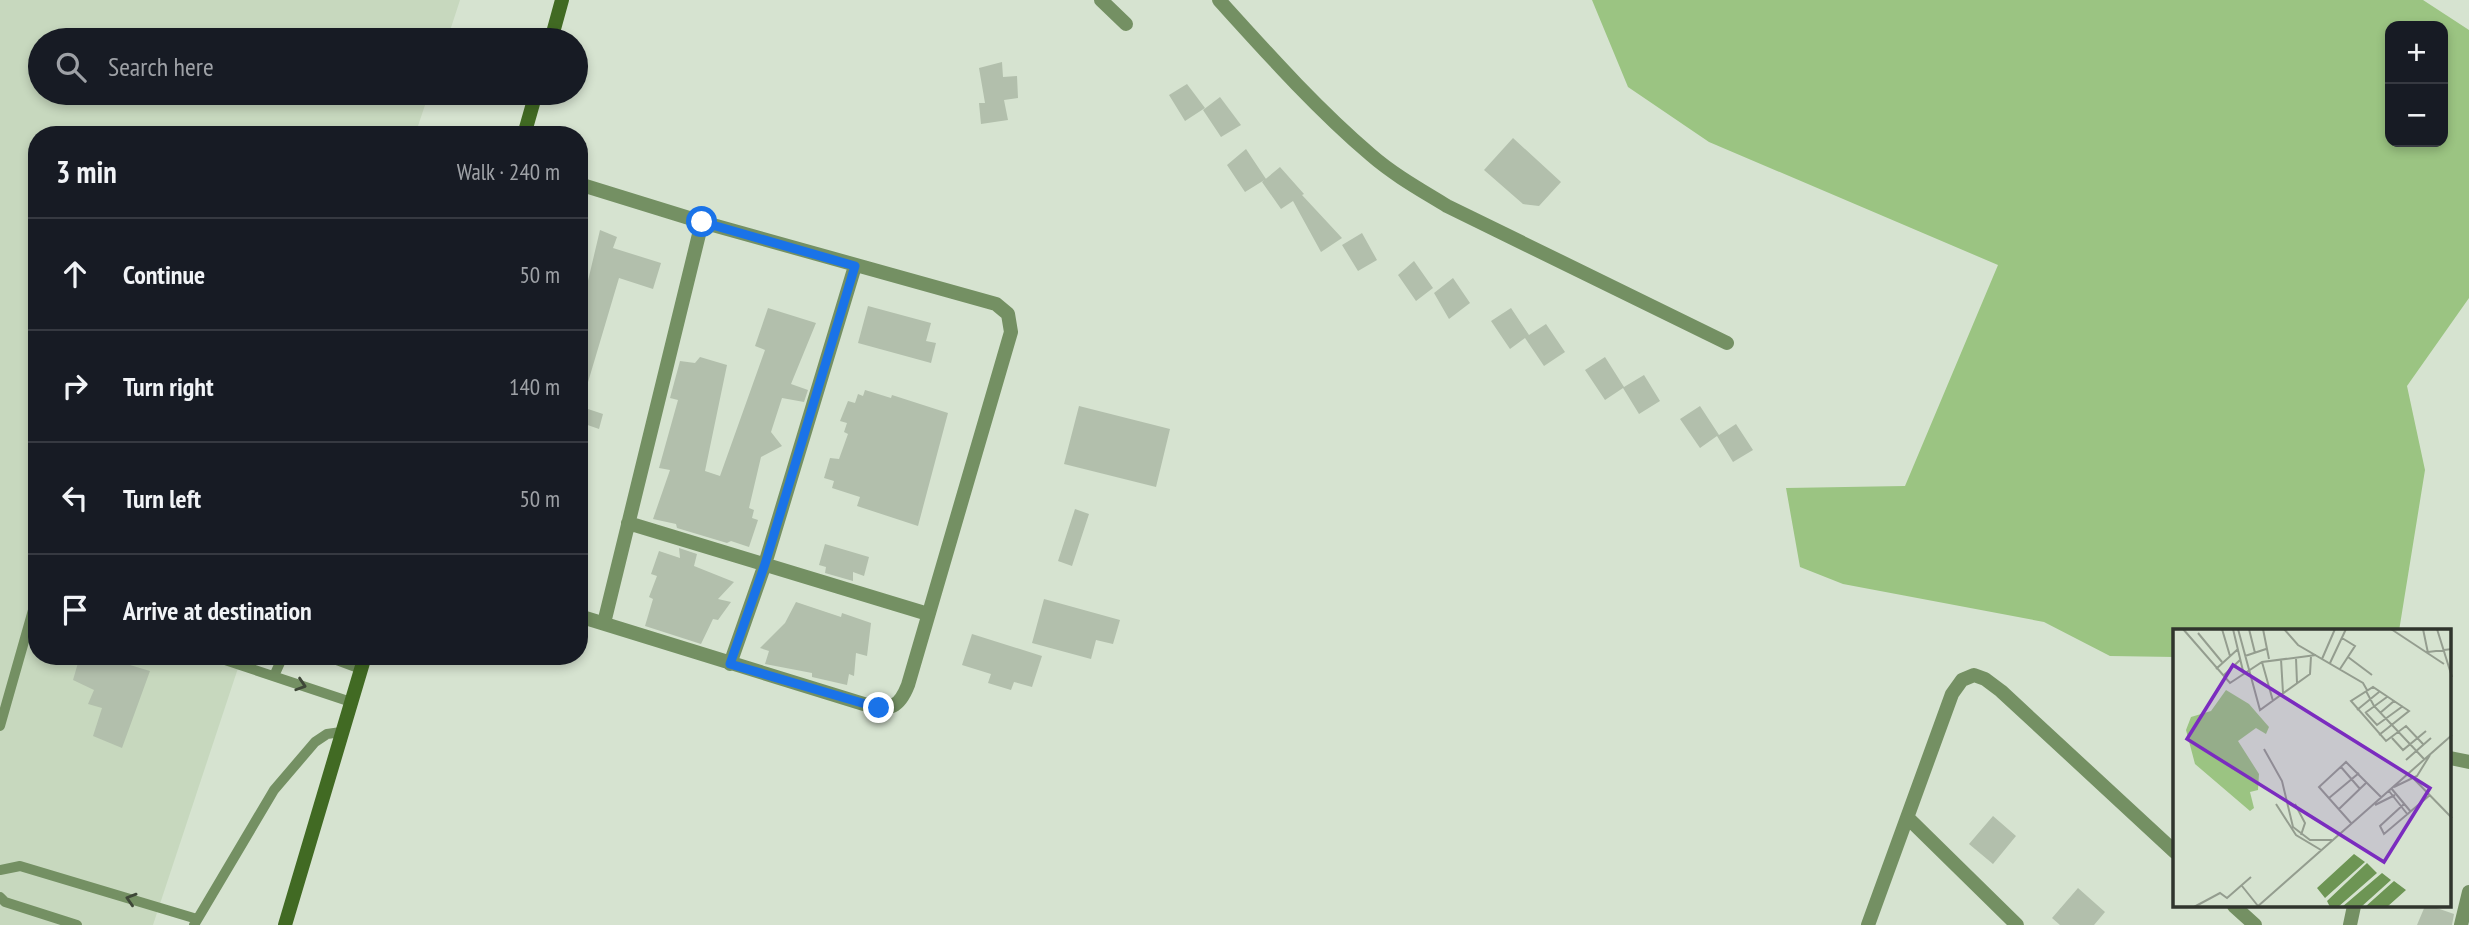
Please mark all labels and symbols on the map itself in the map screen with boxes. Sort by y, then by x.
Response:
route start [686,206,717,237]
inset map [2173,629,2452,908]
one-way arrow [295,677,307,691]
route end [863,692,894,723]
one-way arrow [126,893,138,908]

